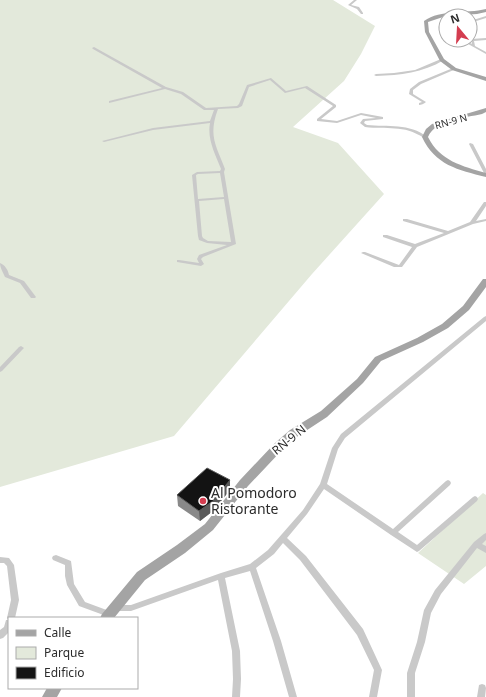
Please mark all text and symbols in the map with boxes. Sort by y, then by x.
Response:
north arrow [438,8,478,48]
text: N [448,9,461,27]
street label: RN-9 N [433,110,469,132]
street label: RN-9 N [268,421,309,459]
place label: Al Pomodoro Ristorante [211,483,297,518]
marker: Al Pomodoro Ristorante [198,496,208,506]
legend [8,617,138,689]
text: Calle [44,624,72,641]
text: Parque [44,644,85,661]
text: Edificio [44,664,85,681]

